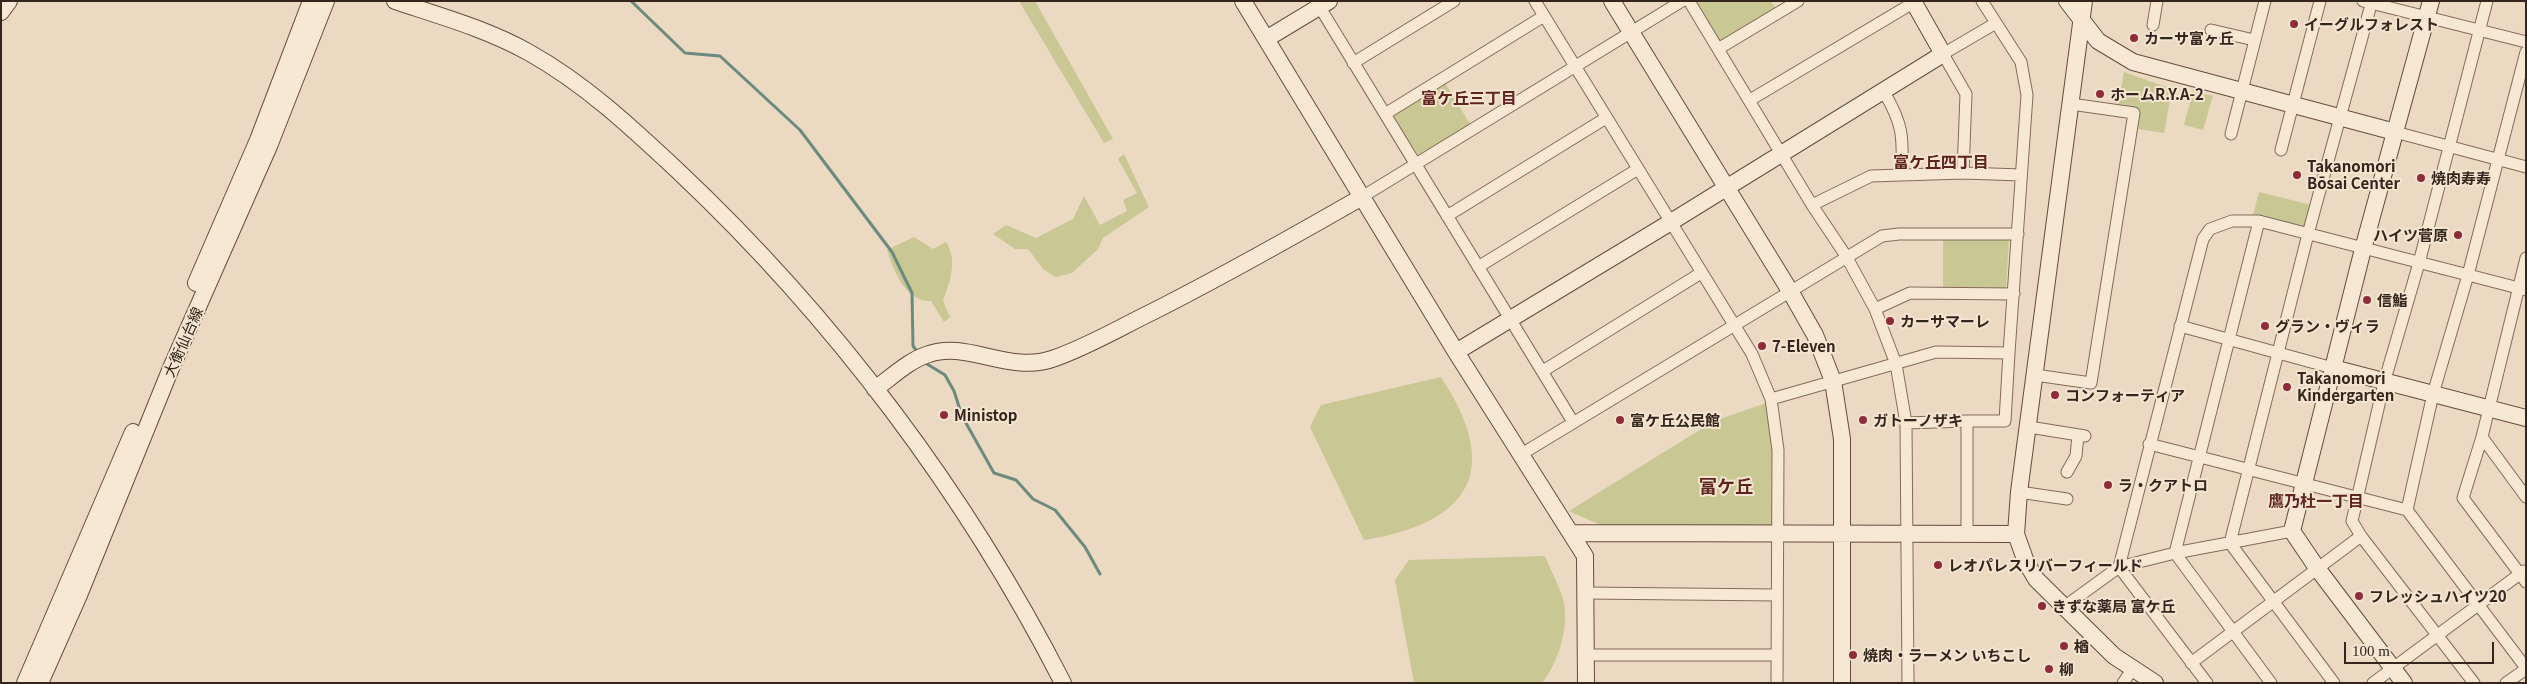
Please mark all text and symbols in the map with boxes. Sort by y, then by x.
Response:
place label: イーグルフォレスト [2304,15,2439,33]
marker: イーグルフォレスト [2288,18,2300,30]
place label: カーサ富ヶ丘 [2144,29,2234,47]
marker: カーサ富ヶ丘 [2128,32,2140,44]
place label: ホームR.Y.A-2 [2110,85,2204,103]
district label: 富ケ丘三丁目 [1421,88,1517,108]
marker: ホームR.Y.A-2 [2094,88,2106,100]
district label: 富ケ丘四丁目 [1893,152,1989,172]
place label: Takanomori Bōsai Center [2307,157,2400,192]
marker: Takanomori Bōsai Center [2291,169,2303,181]
place label: 焼肉寿寿 [2431,169,2491,187]
marker: 焼肉寿寿 [2415,172,2427,184]
place label: ハイツ菅原 [2373,226,2448,244]
marker: ハイツ菅原 [2452,229,2464,241]
place label: 信鮨 [2377,291,2407,309]
marker: 信鮨 [2361,294,2373,306]
street label: 大衡仙台線 [160,304,206,380]
place label: カーサマーレ [1900,312,1990,330]
marker: カーサマーレ [1884,315,1896,327]
place label: グラン・ヴィラ [2275,317,2380,335]
marker: グラン・ヴィラ [2259,320,2271,332]
place label: 7-Eleven [1772,337,1836,355]
marker: 7-Eleven [1756,340,1768,352]
place label: Takanomori Kindergarten [2297,369,2394,404]
marker: Takanomori Kindergarten [2281,381,2293,393]
place label: コンフォーティア [2065,386,2185,404]
marker: コンフォーティア [2049,389,2061,401]
place label: Ministop [954,406,1018,424]
marker: Ministop [938,409,950,421]
place label: 富ケ丘公民館 [1630,411,1720,429]
place label: ガトーノザキ [1873,411,1963,429]
marker: 富ケ丘公民館 [1614,414,1626,426]
marker: ガトーノザキ [1857,414,1869,426]
district label: 富ケ丘 [1699,475,1753,497]
place label: ラ・クアトロ [2118,476,2208,494]
marker: ラ・クアトロ [2102,479,2114,491]
district label: 鷹乃杜一丁目 [2268,491,2364,511]
place label: レオパレスリバーフィールド [1948,556,2143,574]
marker: レオパレスリバーフィールド [1932,559,1944,571]
place label: フレッシュハイツ20 [2369,587,2507,605]
marker: フレッシュハイツ20 [2353,590,2365,602]
place label: きずな薬局 富ケ丘 [2052,597,2175,615]
marker: きずな薬局 富ケ丘 [2036,600,2048,612]
scale bar [2347,632,2497,664]
place label: 楢 [2074,637,2089,655]
marker: 楢 [2058,640,2070,652]
text: 100 m [2352,643,2390,659]
place label: 焼肉・ラーメン いちこし [1863,646,2031,664]
marker: 焼肉・ラーメン いちこし [1847,649,1859,661]
place label: 柳 [2059,660,2074,678]
marker: 柳 [2043,663,2055,675]

